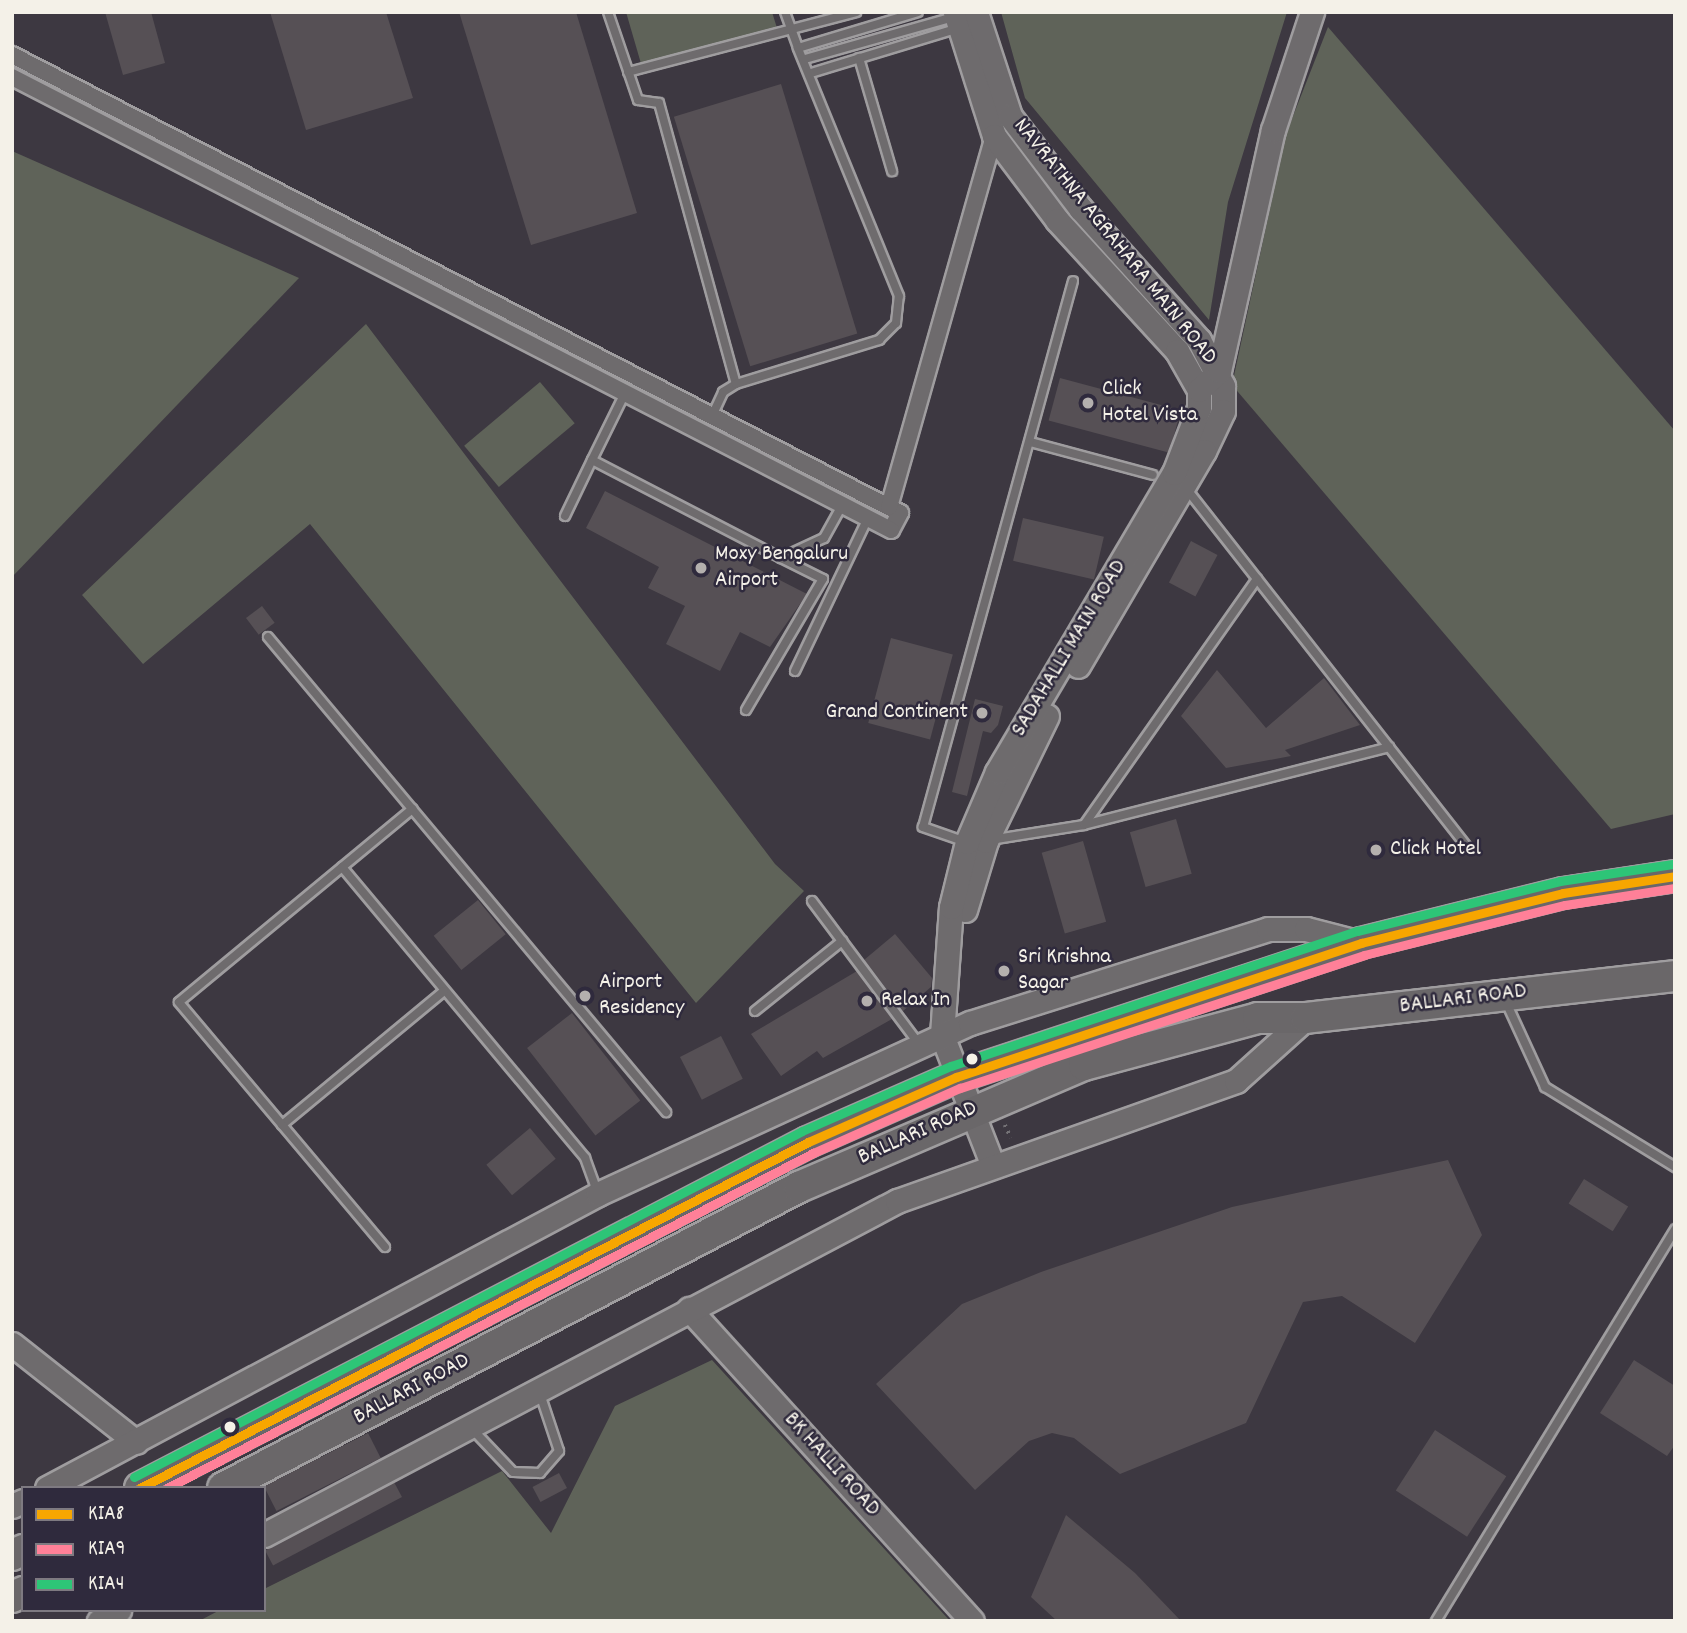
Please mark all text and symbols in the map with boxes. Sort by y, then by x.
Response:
street label: NAVRATHNA AGRAHARA MAIN ROAD [1006,113,1222,371]
place label: Click Hotel Vista [1102,376,1198,430]
marker: Click Hotel Vista [1080,395,1096,411]
place label: Moxy Bengaluru Airport [715,541,848,595]
street label: SADAHALLI MAIN ROAD [1006,556,1134,742]
marker: Moxy Bengaluru Airport [693,560,709,576]
place label: Grand Continent [826,699,968,727]
marker: Grand Continent [974,705,990,721]
place label: Click Hotel [1390,836,1481,864]
marker: Click Hotel [1368,842,1384,858]
place label: Sri Krishna Sagar [1018,944,1111,998]
marker: Sri Krishna Sagar [996,963,1012,979]
place label: Airport Residency [599,969,684,1023]
street label: BALLARI ROAD [1398,979,1528,1021]
place label: Relax In [881,987,950,1015]
marker: Airport Residency [577,988,593,1004]
marker: Relax In [859,993,875,1009]
unlabelled marker [965,1052,979,1066]
street label: BALLARI ROAD [854,1096,982,1172]
street label: BALLARI ROAD [349,1348,475,1432]
street label: BK HALLI ROAD [777,1407,885,1523]
unlabelled marker [223,1420,237,1434]
legend [21,1486,266,1612]
text: KIA8 [88,1500,124,1530]
text: KIA9 [88,1535,125,1565]
text: KIA4 [88,1570,124,1600]

